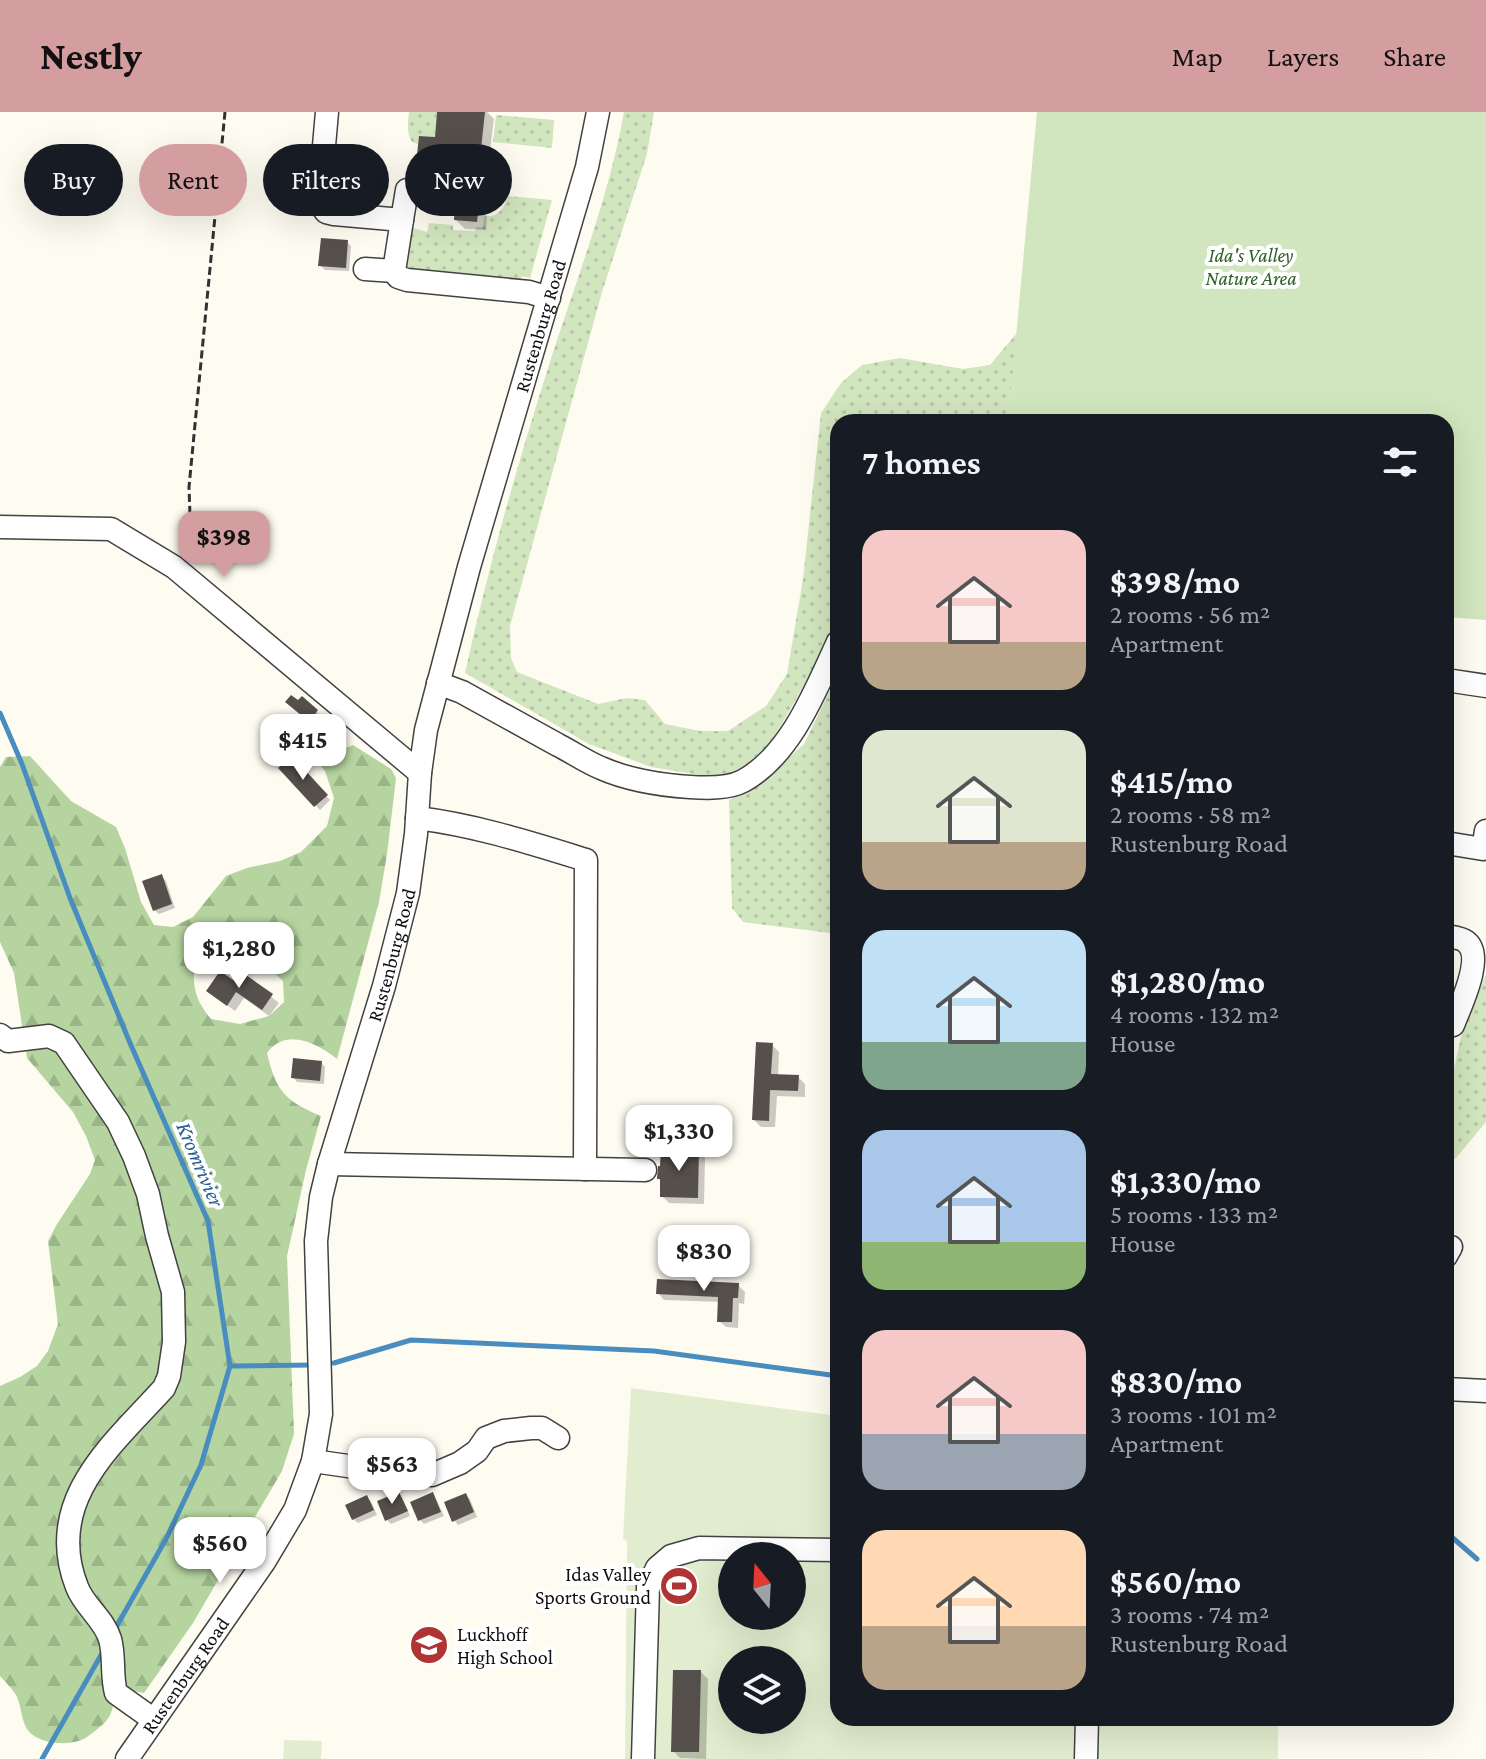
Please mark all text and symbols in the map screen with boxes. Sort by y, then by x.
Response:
text: Nestly [40,35,142,77]
text: Map [1172,41,1223,72]
text: Layers [1267,41,1339,72]
text: Share [1383,41,1446,72]
chip: Buy [24,144,123,216]
chip: Rent [139,144,247,216]
chip: Filters [263,144,389,216]
chip: New [405,144,512,216]
park label: Ida's Valley Nature Area [1205,244,1297,289]
street label: Rustenburg Road [510,257,570,395]
icon: filters [1378,440,1422,484]
text: 7 homes [862,444,981,481]
pin: $398 [177,511,271,579]
text: $398 [196,522,252,551]
icon: home [926,562,1022,658]
text: $398/mo [1110,563,1240,600]
text: 2 rooms · 56 m² [1110,600,1270,629]
text: Apartment [1110,629,1223,658]
pin: $415 [256,714,350,782]
text: $415 [278,725,328,754]
icon: home [926,762,1022,858]
text: $415/mo [1110,763,1233,800]
text: 2 rooms · 58 m² [1110,800,1271,829]
text: Rustenburg Road [1110,829,1288,858]
street label: Rustenburg Road [363,885,420,1024]
pin: $1,280 [174,922,304,990]
text: $1,280 [202,933,276,962]
icon: home [926,962,1022,1058]
text: $1,280/mo [1110,963,1265,1000]
text: 4 rooms · 132 m² [1110,1000,1279,1029]
text: House [1110,1029,1175,1058]
pin: $1,330 [614,1105,744,1173]
text: $1,330 [643,1116,715,1145]
water label: Kromrivier [171,1118,230,1212]
icon: home [926,1162,1022,1258]
text: $1,330/mo [1110,1163,1261,1200]
text: 5 rooms · 133 m² [1110,1200,1278,1229]
pin: $830 [657,1225,751,1293]
text: House [1110,1229,1175,1258]
text: $830 [676,1236,732,1265]
icon: home [926,1362,1022,1458]
text: $830/mo [1110,1363,1242,1400]
text: 3 rooms · 101 m² [1110,1400,1277,1429]
text: Apartment [1110,1429,1223,1458]
pin: $563 [345,1438,439,1506]
text: $563 [366,1449,418,1478]
pin: $560 [173,1517,267,1585]
text: $560 [192,1528,248,1557]
north arrow [718,1542,806,1630]
map controls [718,1542,806,1734]
icon: home [926,1562,1022,1658]
place label: Idas Valley Sports Ground [535,1563,652,1609]
text: $560/mo [1110,1563,1241,1600]
sports icon: Idas Valley Sports Ground [658,1565,700,1607]
text: 3 rooms · 74 m² [1110,1600,1269,1629]
street label: Rustenburg Road [137,1612,234,1738]
place label: Luckhoff High School [457,1623,553,1669]
school or university icon: Luckhoff High School [408,1624,450,1666]
text: Rustenburg Road [1110,1629,1288,1658]
button: layers [718,1646,806,1734]

